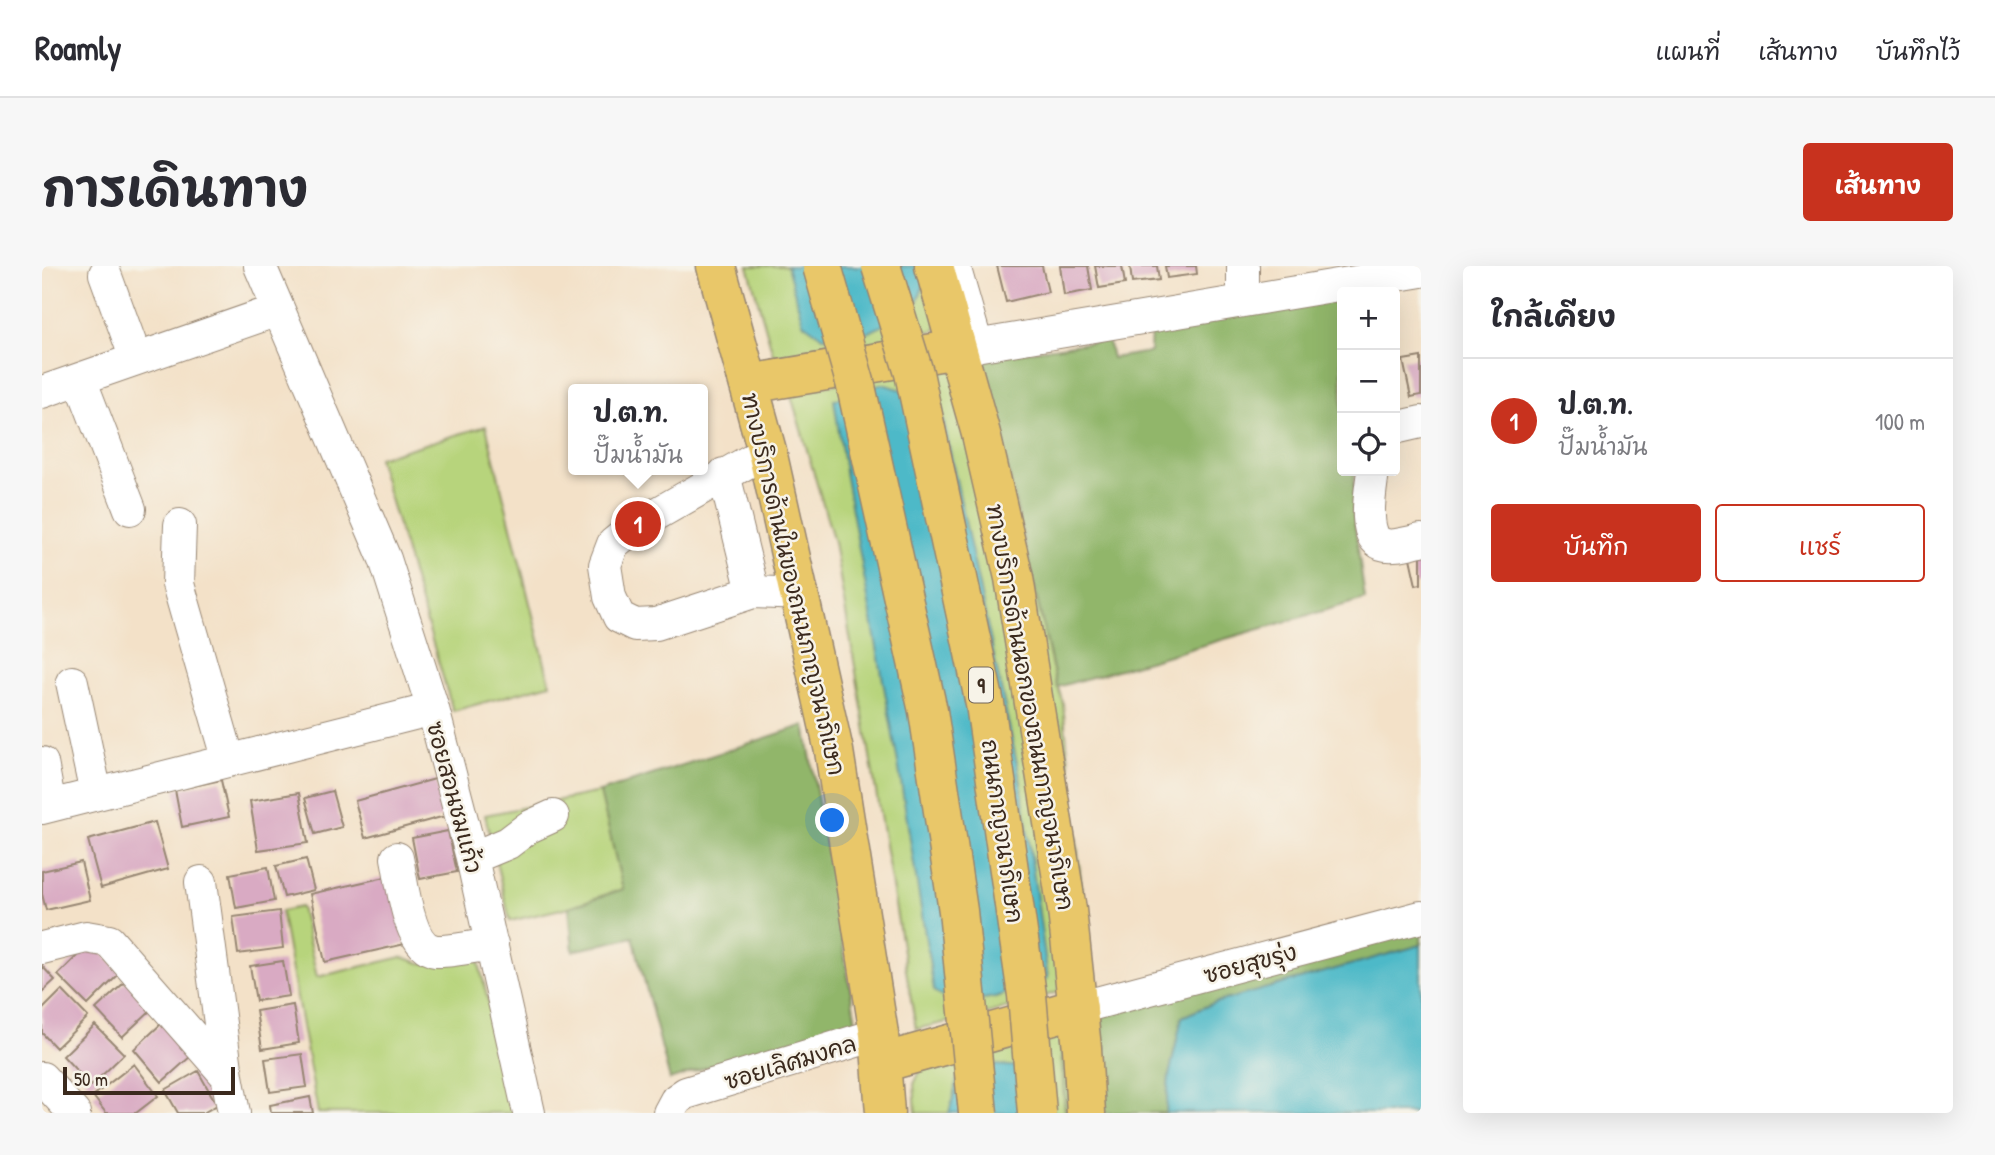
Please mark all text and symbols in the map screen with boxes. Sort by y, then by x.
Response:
text: Roamly [35,26,121,70]
text: แผนที่ [1655,35,1720,67]
text: เส้นทาง [1758,35,1838,67]
text: บันทึกไว้ [1876,35,1960,67]
button: เส้นทาง [1803,143,1953,221]
text: การเดินทาง [42,155,308,221]
map controls [1337,287,1400,476]
button: + [1337,287,1400,350]
text: ใกล้เคียง [1491,296,1616,336]
button: − [1337,350,1400,413]
popup [568,384,708,475]
text: ป.ต.ท. [1558,387,1633,422]
street label: ทางบริการด้านในของถนนกาญจนาภิเษก [735,390,853,778]
text: ป.ต.ท. [593,395,668,430]
text: 1 [1510,406,1518,437]
text: 100 m [1875,406,1925,437]
button: locate [1337,413,1400,476]
text: ปั๊มน้ำมัน [1558,431,1648,462]
text: ปั๊มน้ำมัน [593,439,683,470]
pin: 1 [615,498,661,550]
street label: ทางบริการด้านนอกของถนนกาญจนาภิเษก [982,502,1080,912]
button: บันทึก [1491,504,1701,582]
button: แชร์ [1715,504,1925,582]
road number: 9 [969,668,993,702]
street label: ซอยสอนชมแก้ว [420,718,490,876]
street label: ถนนกาญจนาภิเษก [976,737,1030,925]
your location [815,803,849,837]
street label: ซอยสุขรุ่ง [1200,936,1301,993]
street label: ซอยเลิศมงคล [720,1027,860,1097]
scale bar [63,1064,234,1096]
text: 50 m [74,1066,108,1092]

